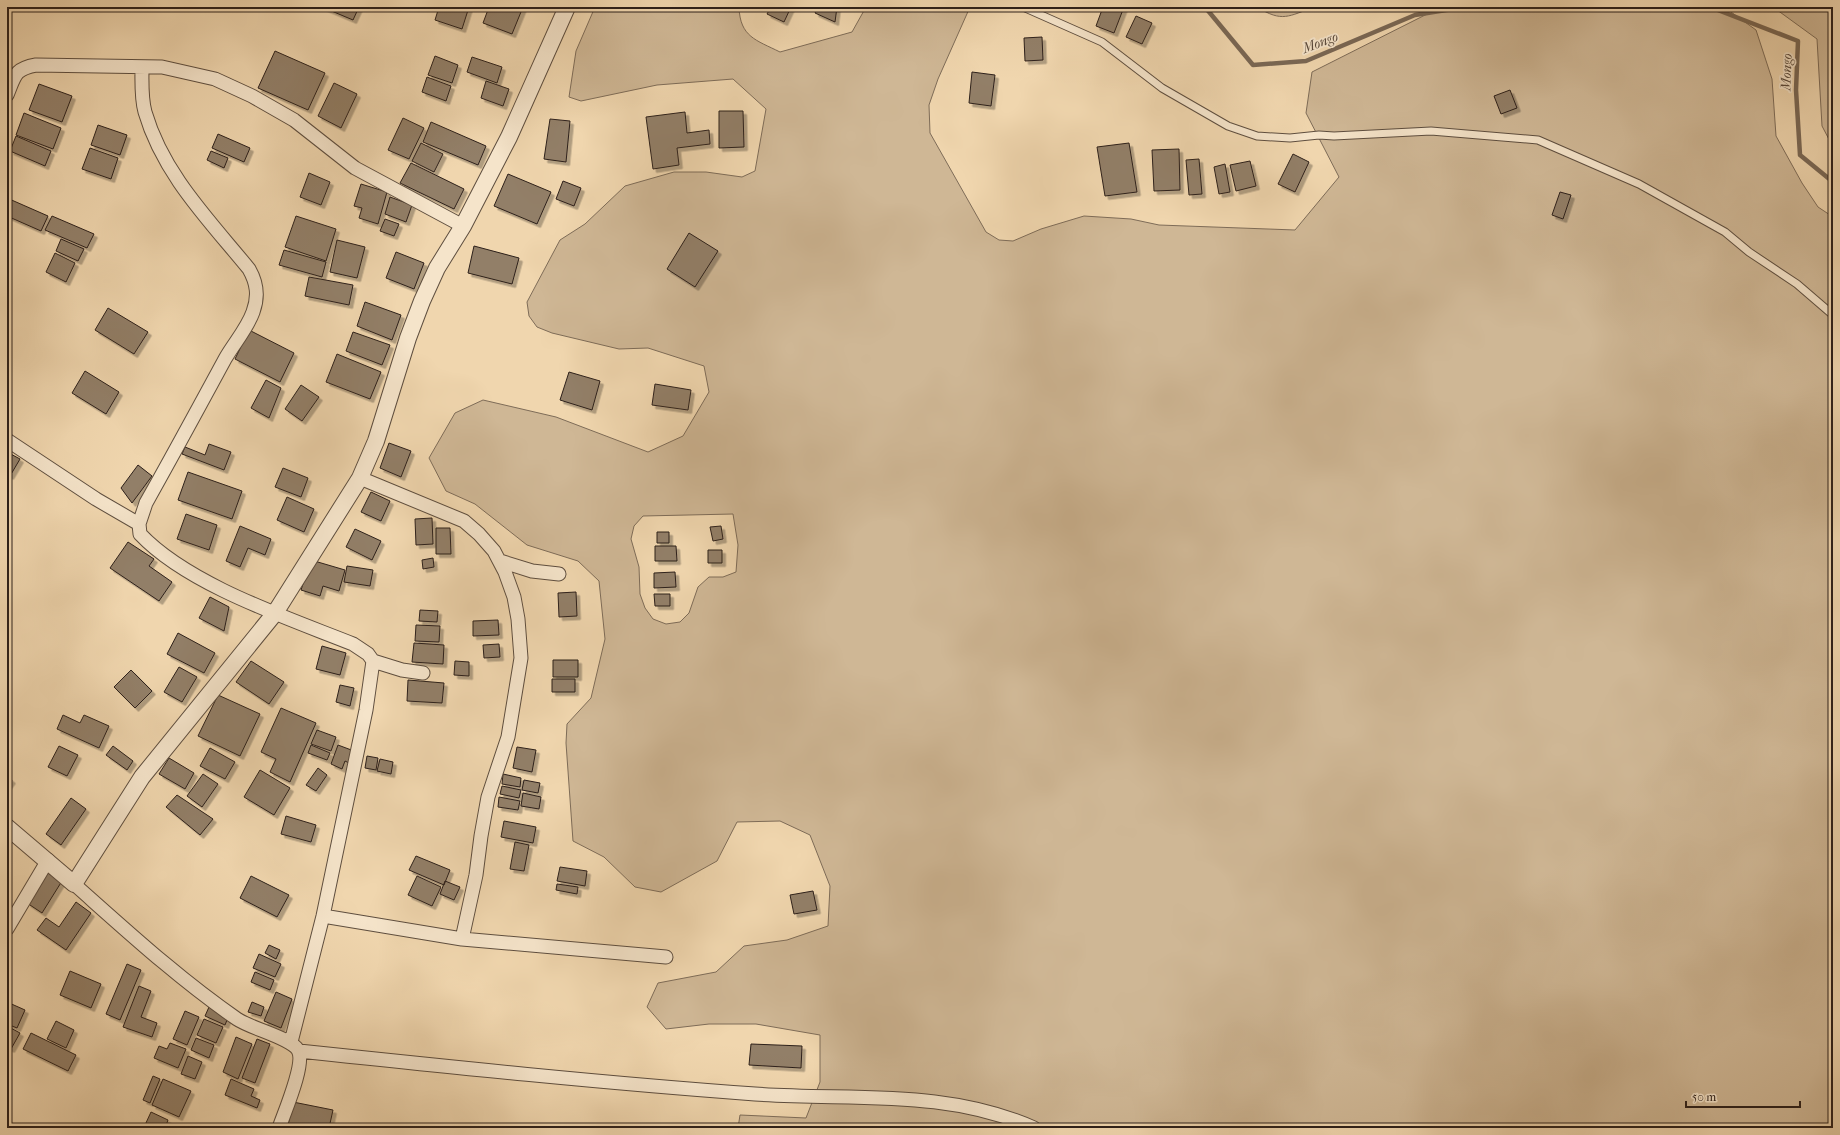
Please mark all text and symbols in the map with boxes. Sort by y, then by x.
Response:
water label: Mongo [1299,28,1341,57]
water label: Mongo [1777,53,1796,92]
scale bar [1686,1083,1800,1109]
text: 50 m [1692,1090,1716,1104]

